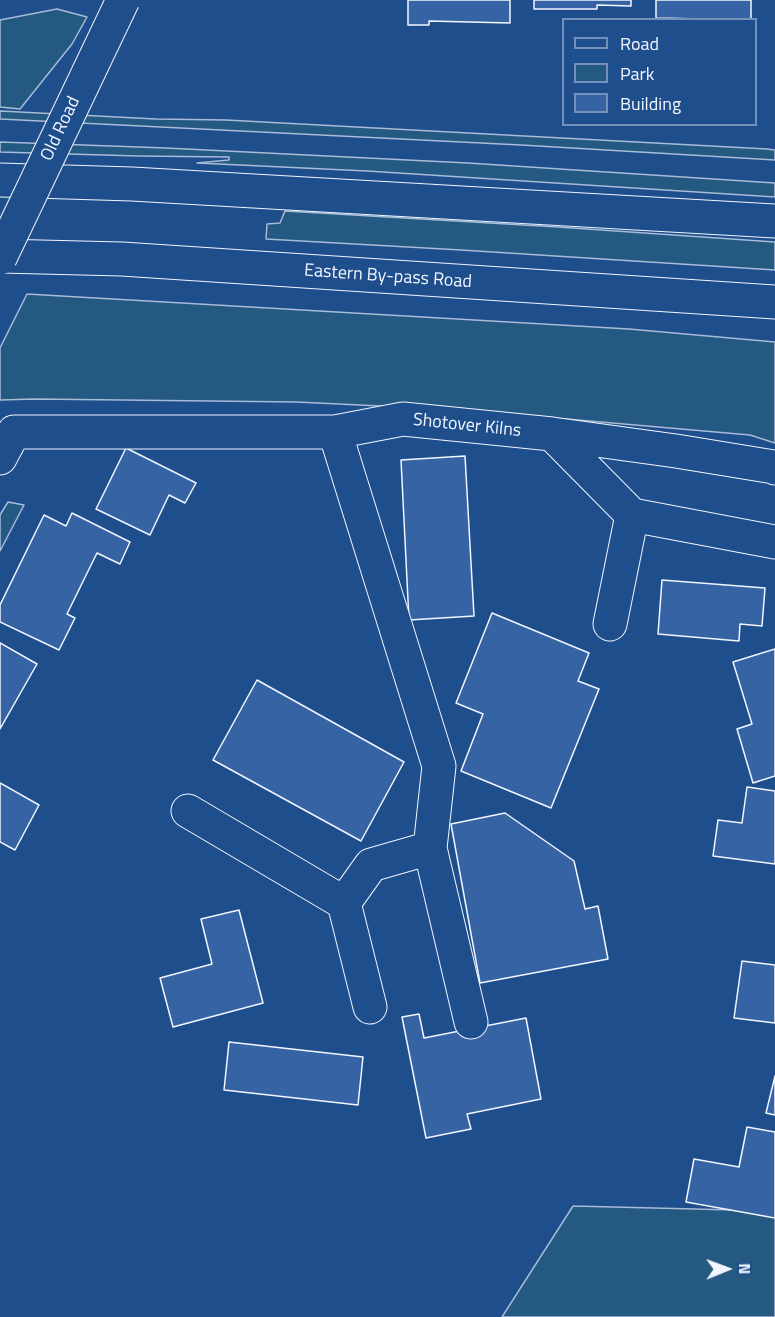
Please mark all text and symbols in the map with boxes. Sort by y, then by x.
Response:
legend [562,18,757,126]
text: Road [620,30,659,57]
text: Park [620,60,654,87]
text: Building [620,90,681,117]
street label: Old Road [37,93,85,165]
street label: Eastern By-pass Road [303,260,473,294]
street label: Shotover Kilns [412,410,522,442]
north arrow [697,1239,757,1299]
text: N [733,1263,757,1274]

